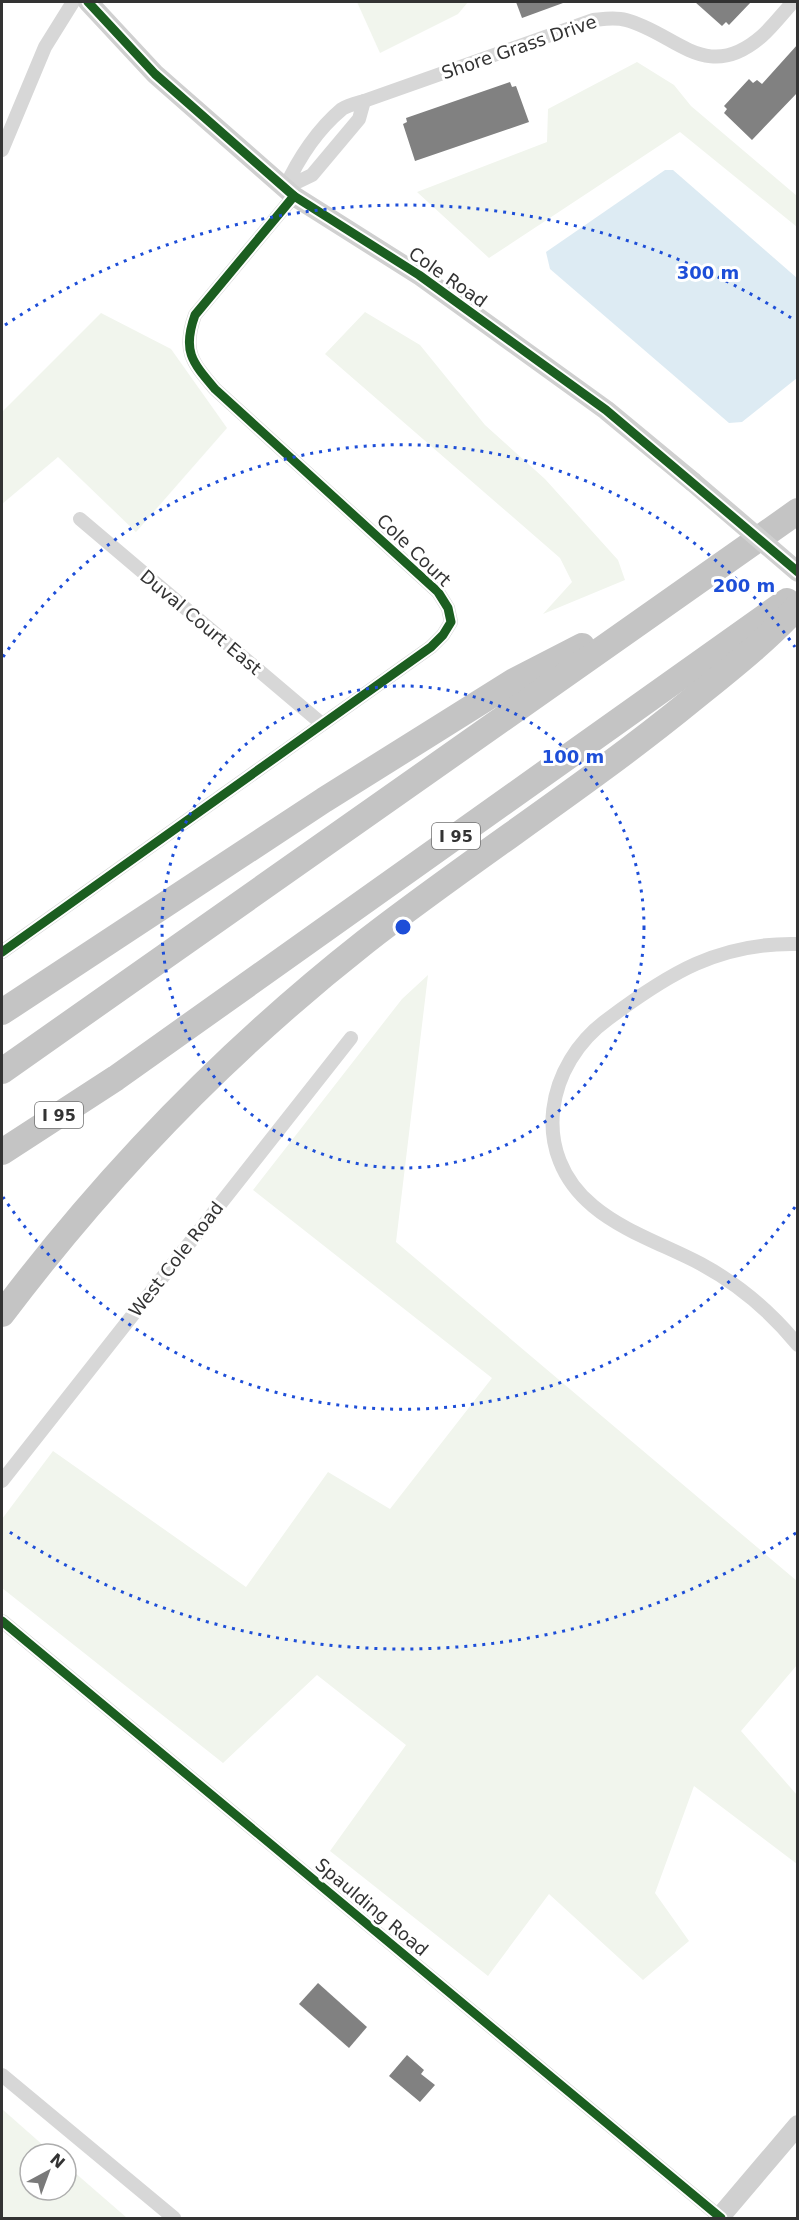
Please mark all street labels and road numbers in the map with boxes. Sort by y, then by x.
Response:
street label: Shore Grass Drive [439,11,599,83]
street label: Cole Road [405,242,491,312]
street label: Cole Court [373,510,455,590]
street label: Duval Court East [136,565,266,679]
road number: I 95 [432,823,480,849]
road number: I 95 [35,1102,83,1128]
street label: West Cole Road [124,1197,228,1321]
street label: Spaulding Road [311,1854,433,1960]

